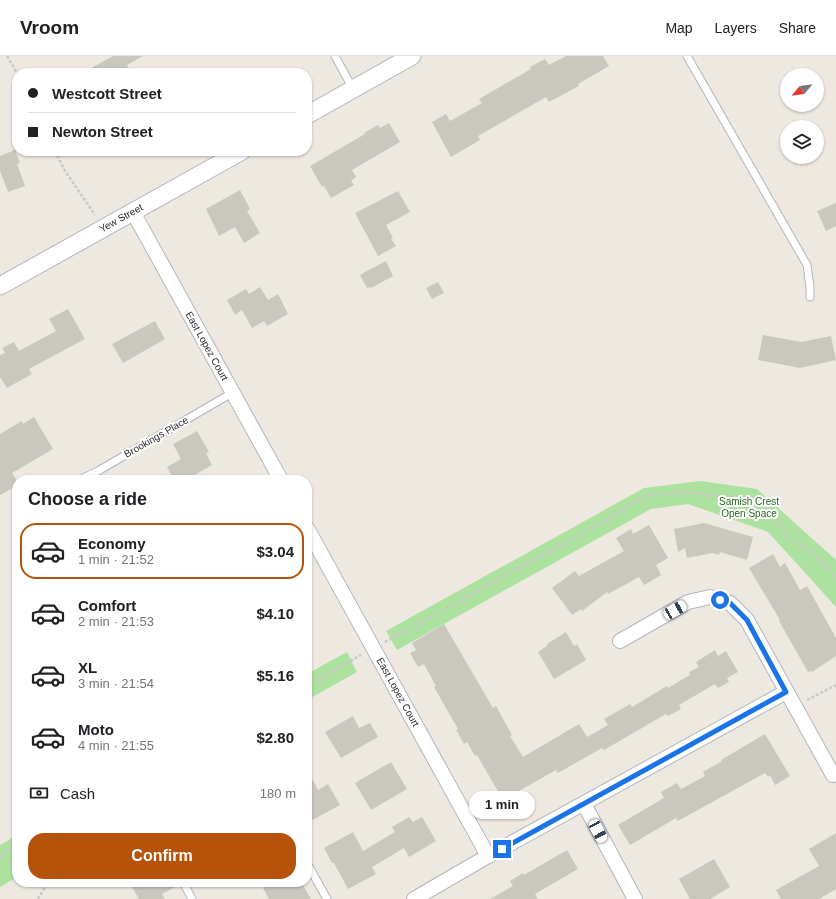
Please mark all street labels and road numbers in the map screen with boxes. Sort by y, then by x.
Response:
street label: Yew Street [97,201,145,234]
street label: East Lopez Court [183,310,231,383]
street label: Brookings Place [122,414,190,460]
street label: East Lopez Court [374,656,422,729]

